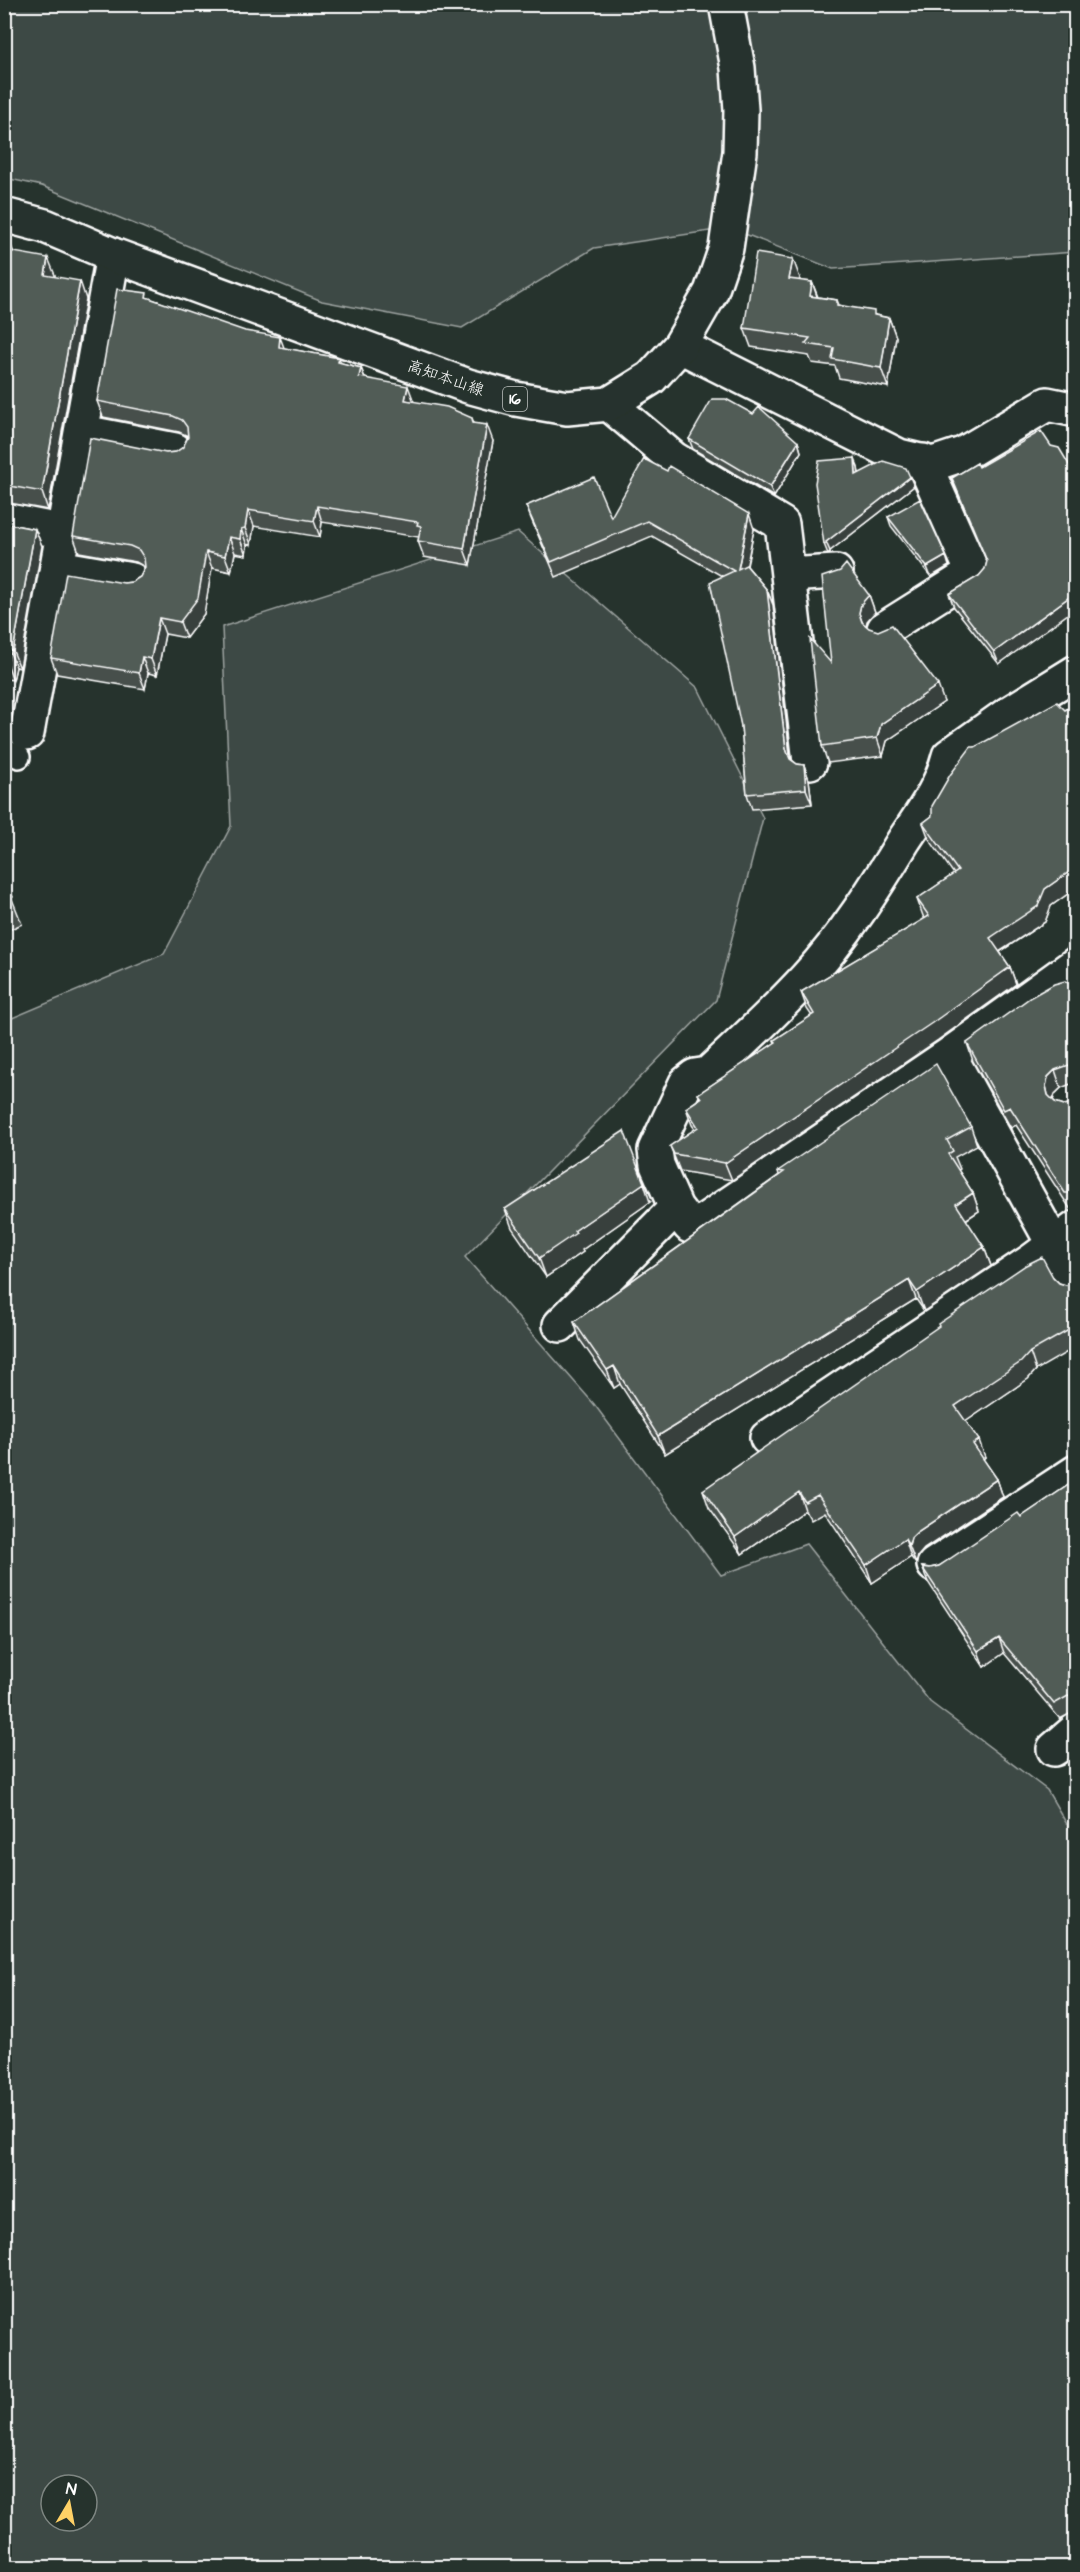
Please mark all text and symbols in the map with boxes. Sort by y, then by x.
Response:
street label: 高知本山線 [404,355,487,401]
road number: 16 [503,387,527,411]
north arrow [39,2473,99,2533]
text: N [65,2478,78,2501]

